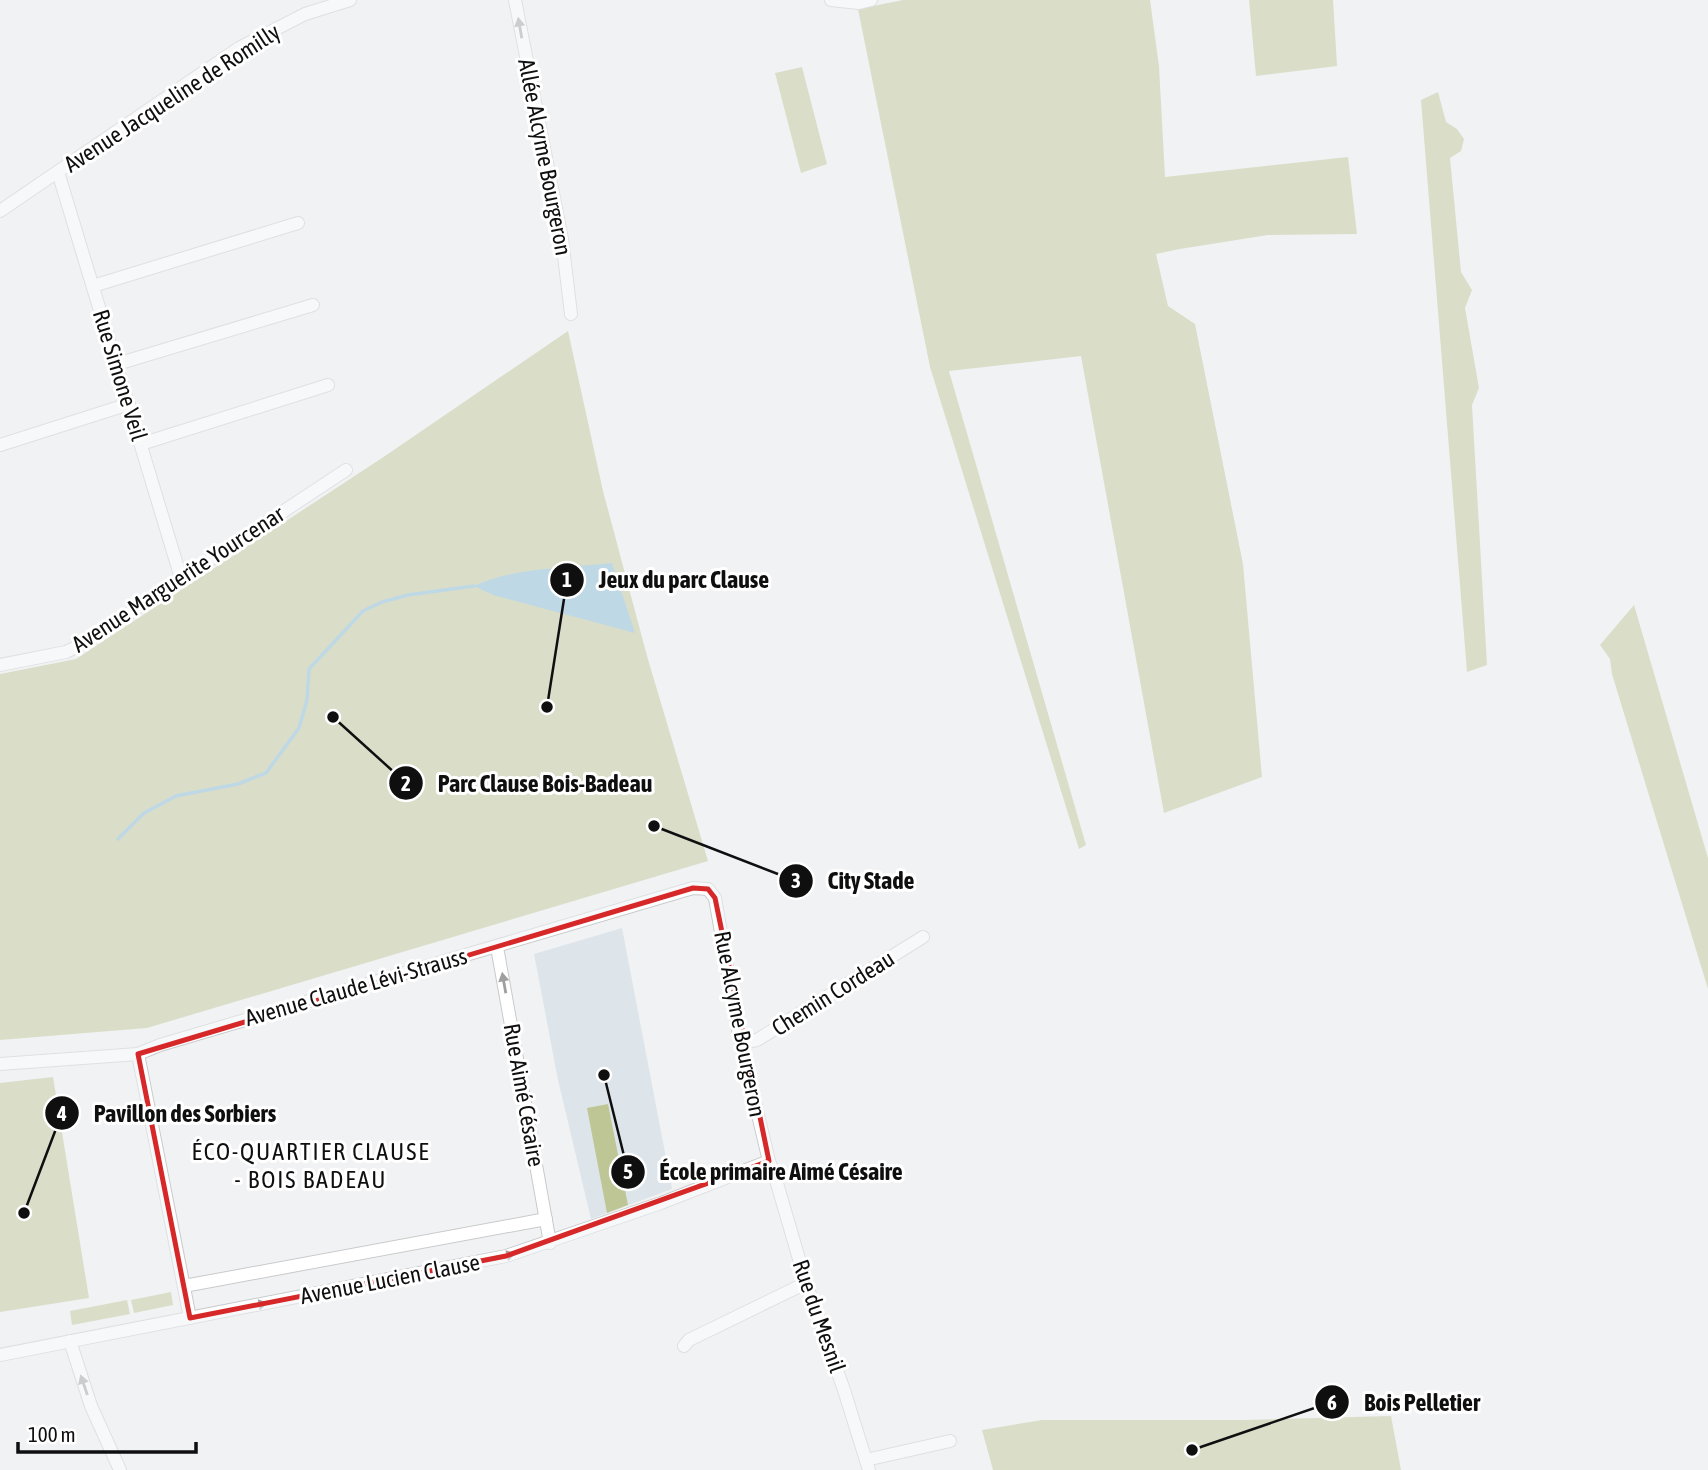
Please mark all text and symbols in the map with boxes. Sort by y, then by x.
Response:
one-way arrow [514,17,525,39]
street label: Avenue Jacqueline de Romilly [59,18,285,178]
street label: Allée Alcyme Bourgeron [513,56,577,258]
street label: Rue Simone Veil [88,306,152,444]
street label: Avenue Marguerite Yourcenar [67,500,290,657]
callout: Jeux du parc Clause [550,557,783,602]
text: Jeux du parc Clause [598,566,769,593]
text: 1 [562,567,572,591]
callout: Parc Clause Bois-Badeau [388,761,666,806]
text: Parc Clause Bois-Badeau [438,770,652,797]
text: 2 [401,771,411,795]
callout: City Stade [778,858,928,903]
text: City Stade [828,867,915,894]
text: 3 [791,868,801,892]
street label: Rue Alcyme Bourgeron [709,929,771,1119]
street label: Avenue Claude Lévi-Strauss [242,943,470,1031]
street label: Chemin Cordeau [767,945,899,1041]
one-way arrow [498,972,509,994]
street label: Rue Aimé Césaire [499,1021,549,1169]
callout: Pavillon des Sorbiers [45,1091,290,1136]
text: Pavillon des Sorbiers [94,1100,277,1127]
text: 4 [56,1101,67,1125]
district label: ÉCO-QUARTIER CLAUSE - BOIS BADEAU [192,1138,430,1193]
callout: École primaire Aimé Césaire [610,1149,917,1194]
text: École primaire Aimé Césaire [659,1158,903,1185]
text: 5 [623,1159,633,1183]
street label: Avenue Lucien Clause [298,1249,482,1309]
one-way arrow [494,1250,516,1261]
street label: Rue du Mesnil [788,1256,850,1376]
one-way arrow [246,1300,268,1311]
one-way arrow [78,1374,89,1395]
callout: Bois Pelletier [1315,1380,1494,1425]
text: Bois Pelletier [1364,1389,1481,1416]
text: 6 [1327,1390,1337,1414]
scale bar [18,1410,196,1454]
text: 100 m [28,1422,76,1446]

